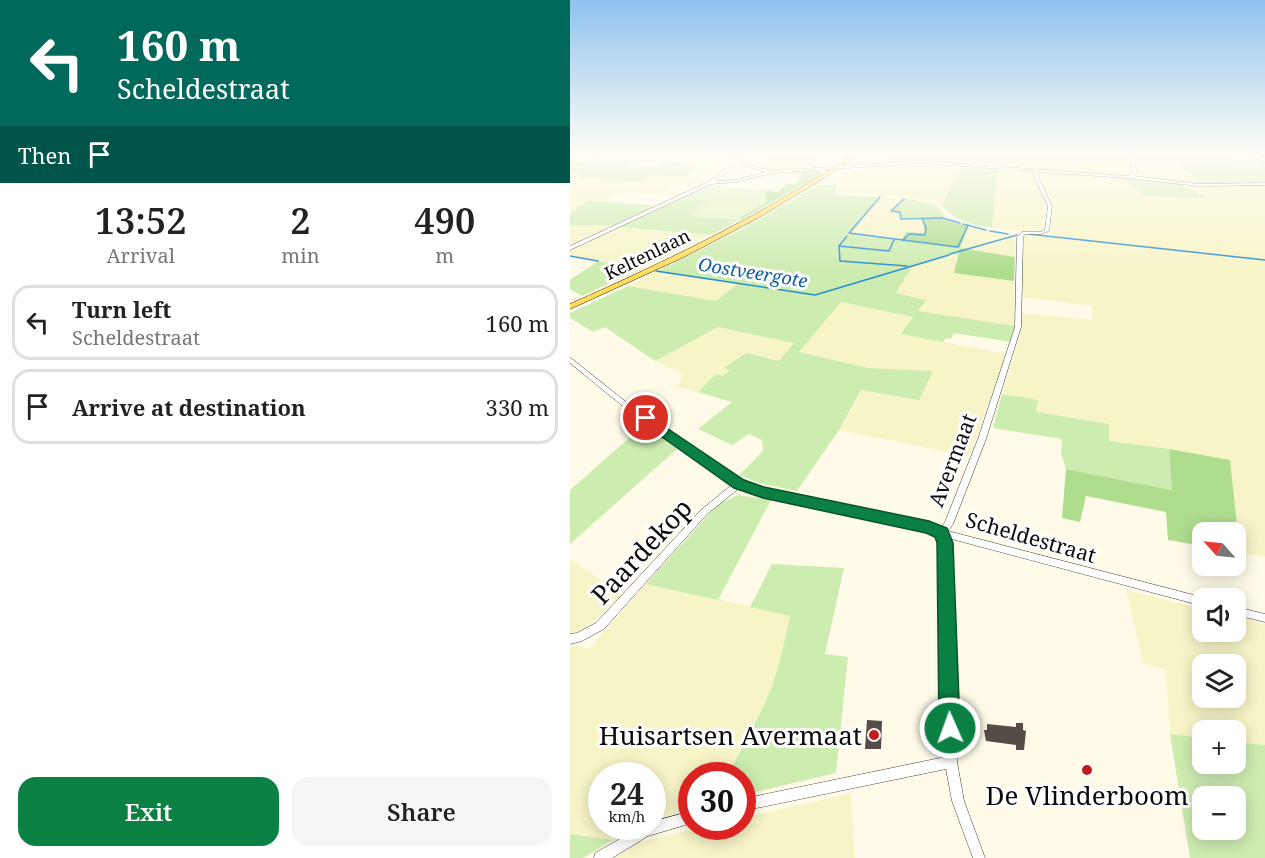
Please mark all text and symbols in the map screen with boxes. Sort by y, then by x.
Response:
text: 160 m [117,16,241,73]
icon: left [18,24,96,102]
text: Scheldestraat [117,70,290,107]
icon: arrive [83,138,116,171]
text: Then [18,140,71,170]
text: 13:52 [95,196,187,245]
text: 2 [290,196,311,245]
text: 490 [414,196,475,245]
street label: Keltenlaan [600,223,694,285]
text: Arrival [106,242,175,269]
text: min [281,242,320,269]
text: m [435,242,454,269]
water label: Oostveergote [697,252,809,292]
text: Turn left [72,294,171,324]
icon: left [21,306,54,339]
text: 160 m [486,308,549,338]
text: Scheldestraat [72,324,200,351]
icon: arrive [21,390,54,423]
text: Arrive at destination [72,392,306,422]
text: 330 m [486,392,549,422]
pin [620,392,671,443]
icon: arrive [629,401,662,434]
street label: Avermaat [921,409,983,511]
street label: Paardekop [583,490,699,612]
street label: Scheldestraat [963,505,1099,569]
north arrow [1192,522,1246,576]
map controls [1192,522,1246,840]
button: sound [1192,588,1246,642]
button: layers [1192,654,1246,708]
position arrow [918,696,982,760]
place label: Huisartsen Avermaat [599,717,862,753]
button: + [1192,720,1246,774]
marker: Huisartsen Avermaat [867,728,881,742]
speed limit sign: 30 [678,762,756,840]
marker: De Vlinderboom [1080,763,1094,777]
text: 24 [610,773,644,814]
button: Exit [18,777,279,846]
button: Share [291,777,552,846]
place label: De Vlinderboom [986,777,1188,813]
button: − [1192,786,1246,840]
text: km/h [609,806,645,826]

